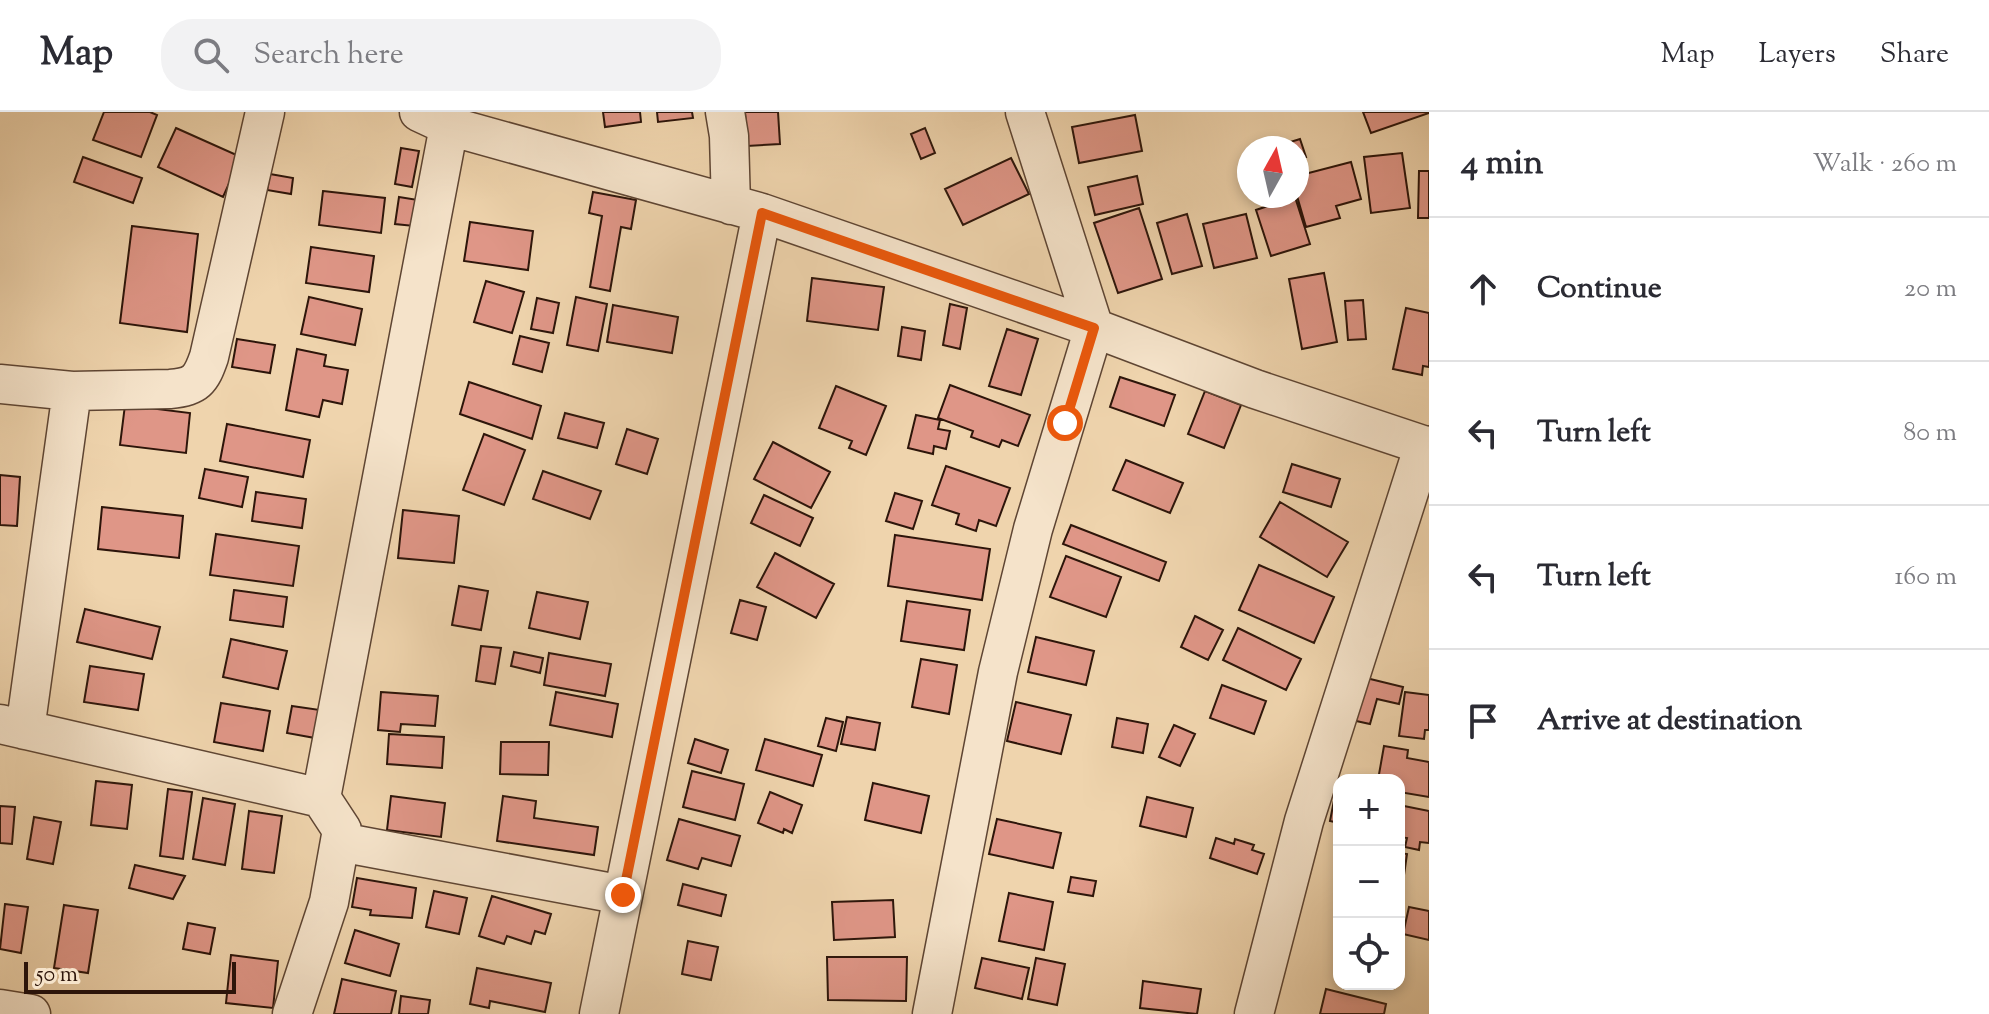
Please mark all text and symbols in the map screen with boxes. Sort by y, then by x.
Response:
search box [161,19,721,91]
text: Map [40,28,113,82]
icon: search [189,33,233,77]
text: Search here [253,34,404,77]
text: Map [1661,35,1714,75]
text: Layers [1758,35,1836,75]
text: Share [1880,35,1949,75]
north arrow [1237,136,1309,208]
text: 4 min [1461,140,1543,189]
text: Walk · 260 m [1812,146,1957,183]
icon: ahead [1461,267,1505,311]
text: Continue [1537,268,1662,311]
text: 20 m [1904,271,1957,308]
route start [1047,405,1083,441]
icon: left [1461,411,1505,455]
text: Turn left [1537,412,1651,455]
text: 80 m [1903,415,1957,452]
icon: left [1461,555,1505,599]
text: Turn left [1537,556,1651,599]
text: 160 m [1894,559,1957,596]
icon: arrive [1461,699,1505,743]
text: Arrive at destination [1537,700,1802,743]
map controls [1333,774,1405,990]
button: + [1333,774,1405,846]
button: − [1333,846,1405,918]
route end [605,877,641,913]
button: locate [1333,918,1405,990]
scale bar [24,958,236,994]
text: 50 m [36,960,78,992]

